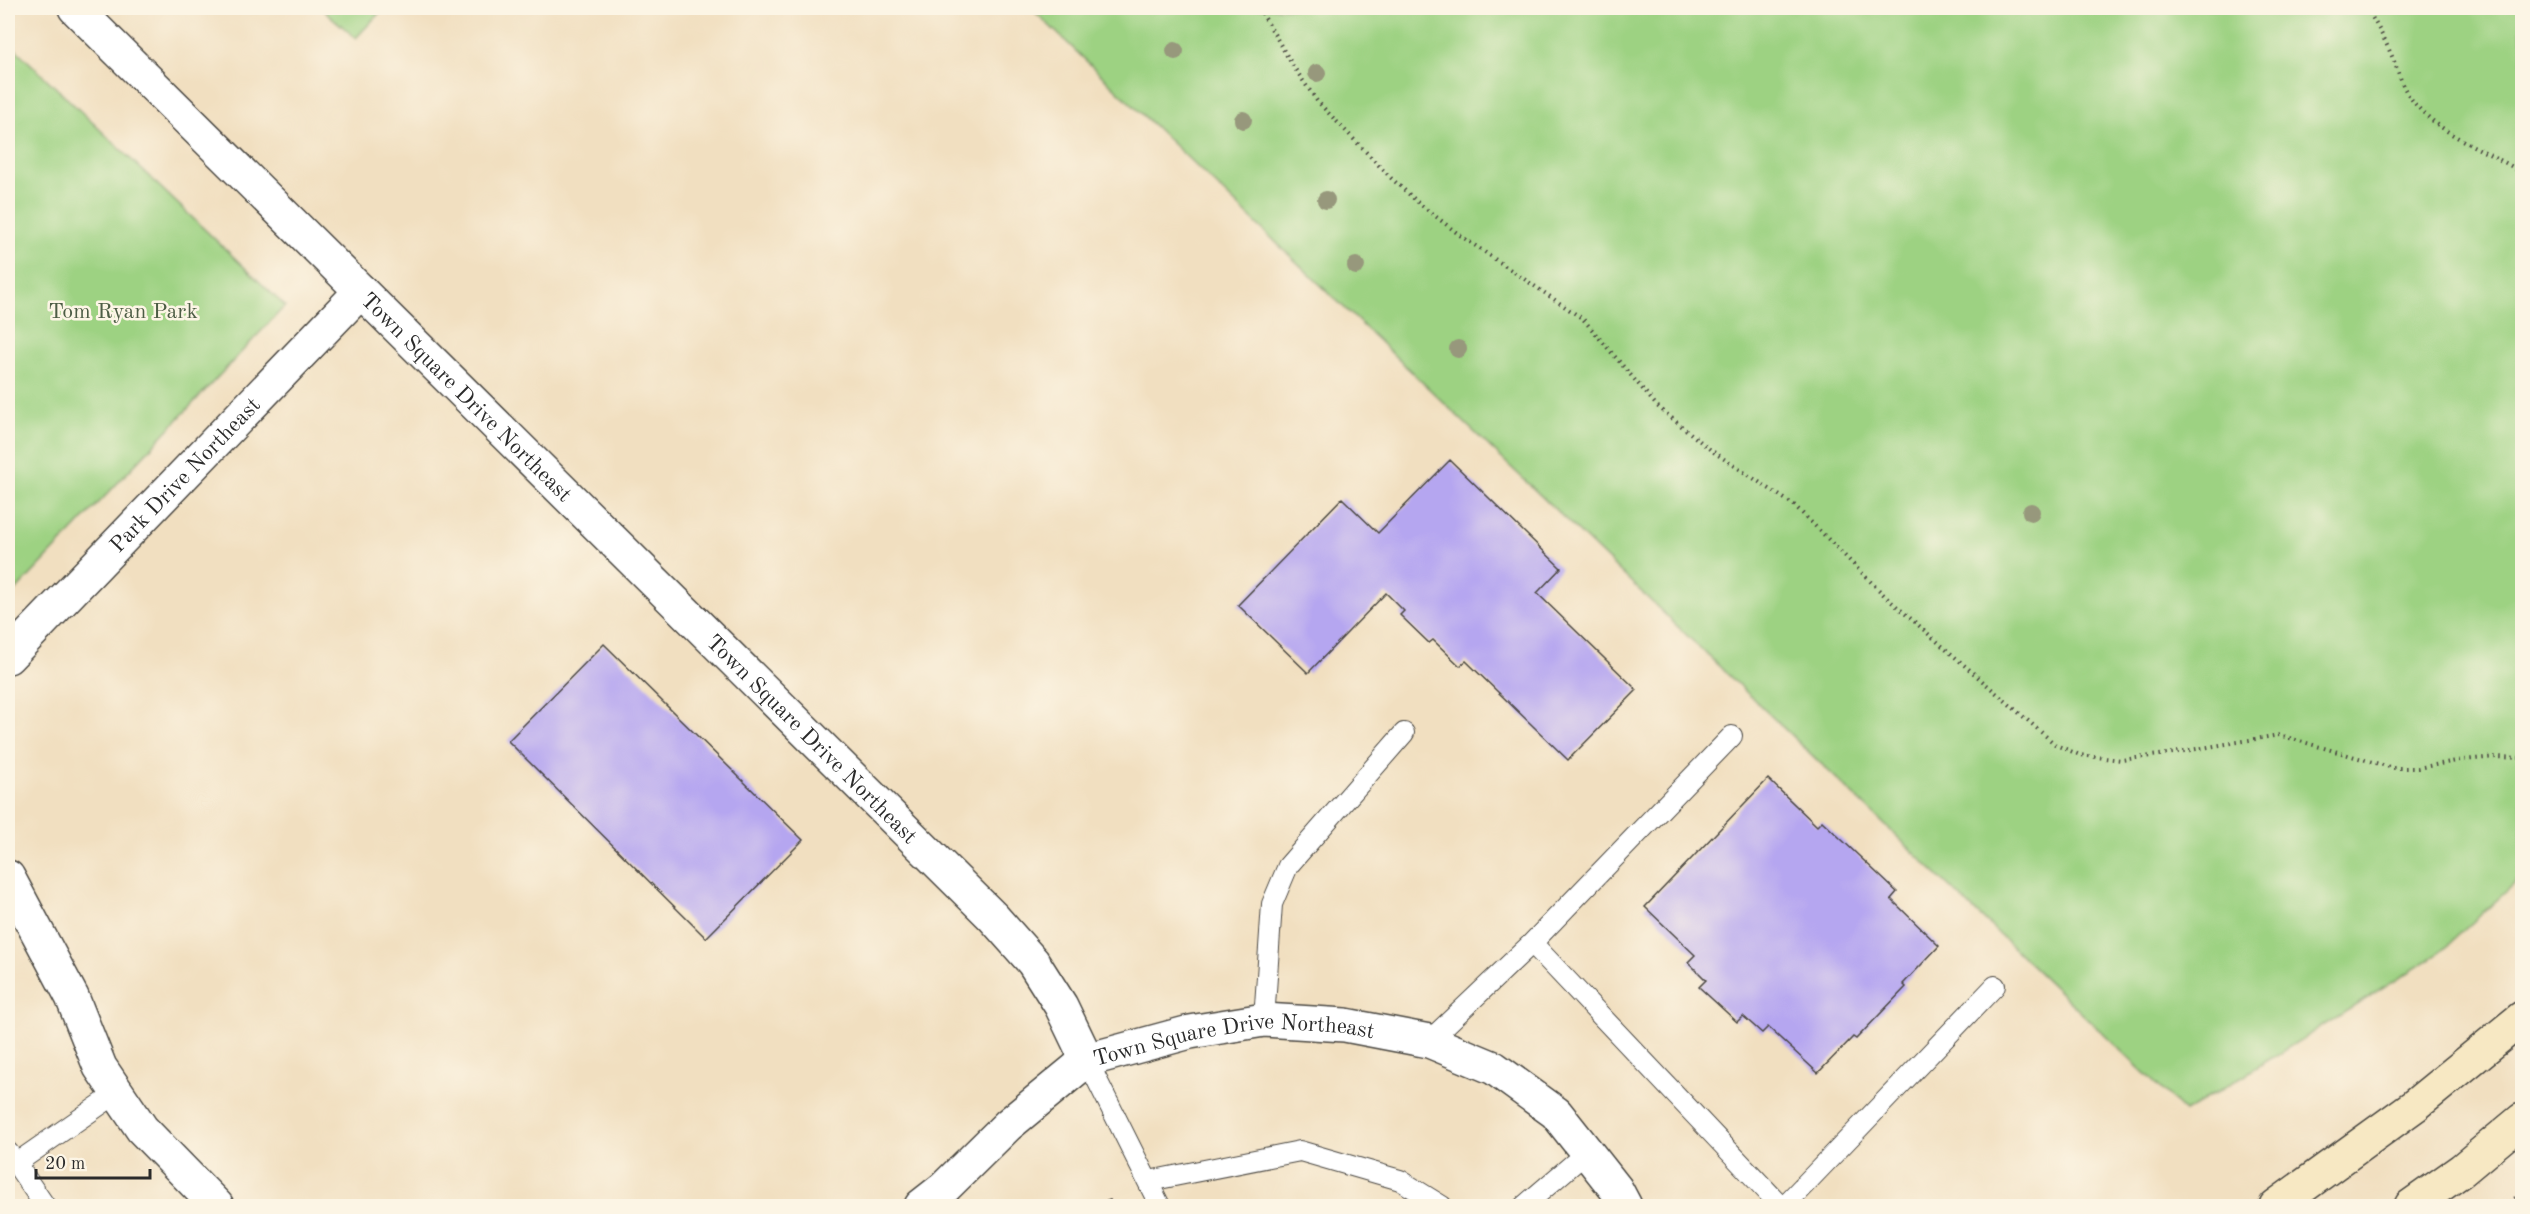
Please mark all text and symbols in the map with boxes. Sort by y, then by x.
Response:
street label: Town Square Drive Northeast [356,289,575,506]
park label: Tom Ryan Park [48,301,198,323]
street label: Park Drive Northeast [107,394,265,557]
street label: Town Square Drive Northeast [702,631,921,848]
street label: Town Square Drive Northeast [1091,1011,1376,1071]
scale bar [36,1142,150,1180]
text: 20 m [45,1155,85,1173]

